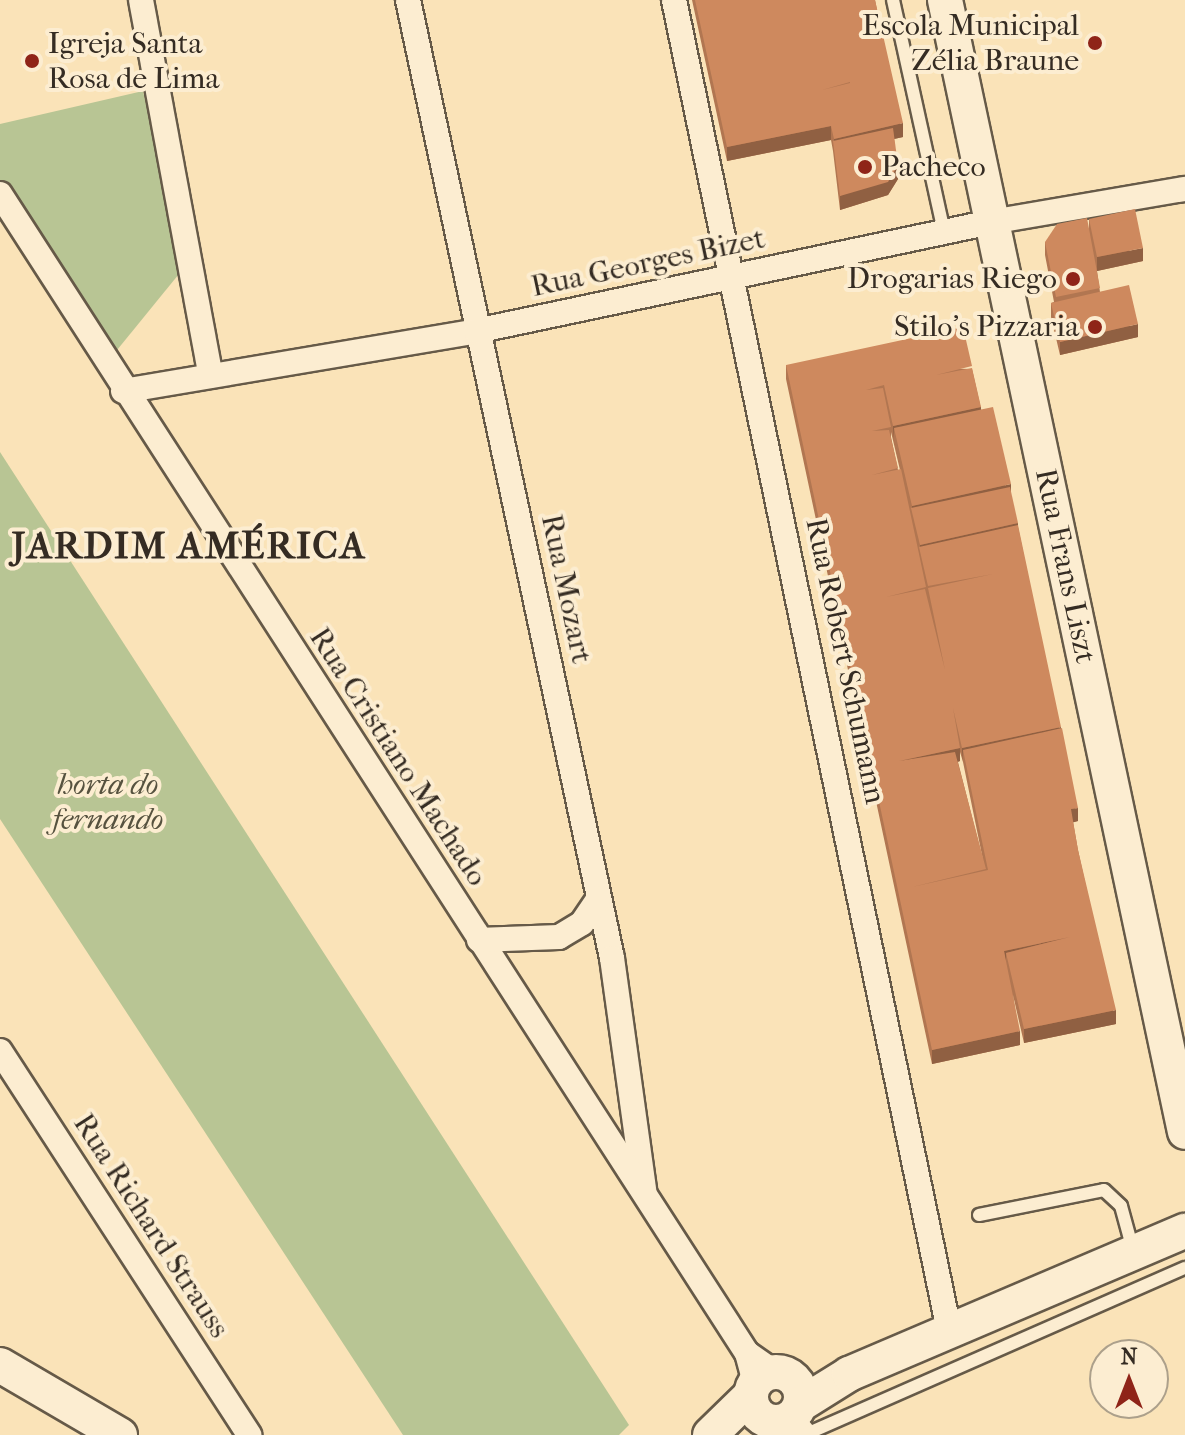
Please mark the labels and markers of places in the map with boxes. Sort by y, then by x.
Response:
place label: Escola Municipal Zélia Braune [862,8,1079,78]
place label: Igreja Santa Rosa de Lima [48,26,219,96]
marker: Escola Municipal Zélia Braune [1086,34,1104,52]
marker: Igreja Santa Rosa de Lima [23,52,41,70]
place label: Pacheco [881,149,986,185]
marker: Pacheco [856,158,874,176]
place label: Drogarias Riego [847,261,1057,297]
marker: Drogarias Riego [1064,270,1082,288]
place label: Stilo's Pizzaria [894,309,1079,345]
marker: Stilo's Pizzaria [1086,318,1104,336]

